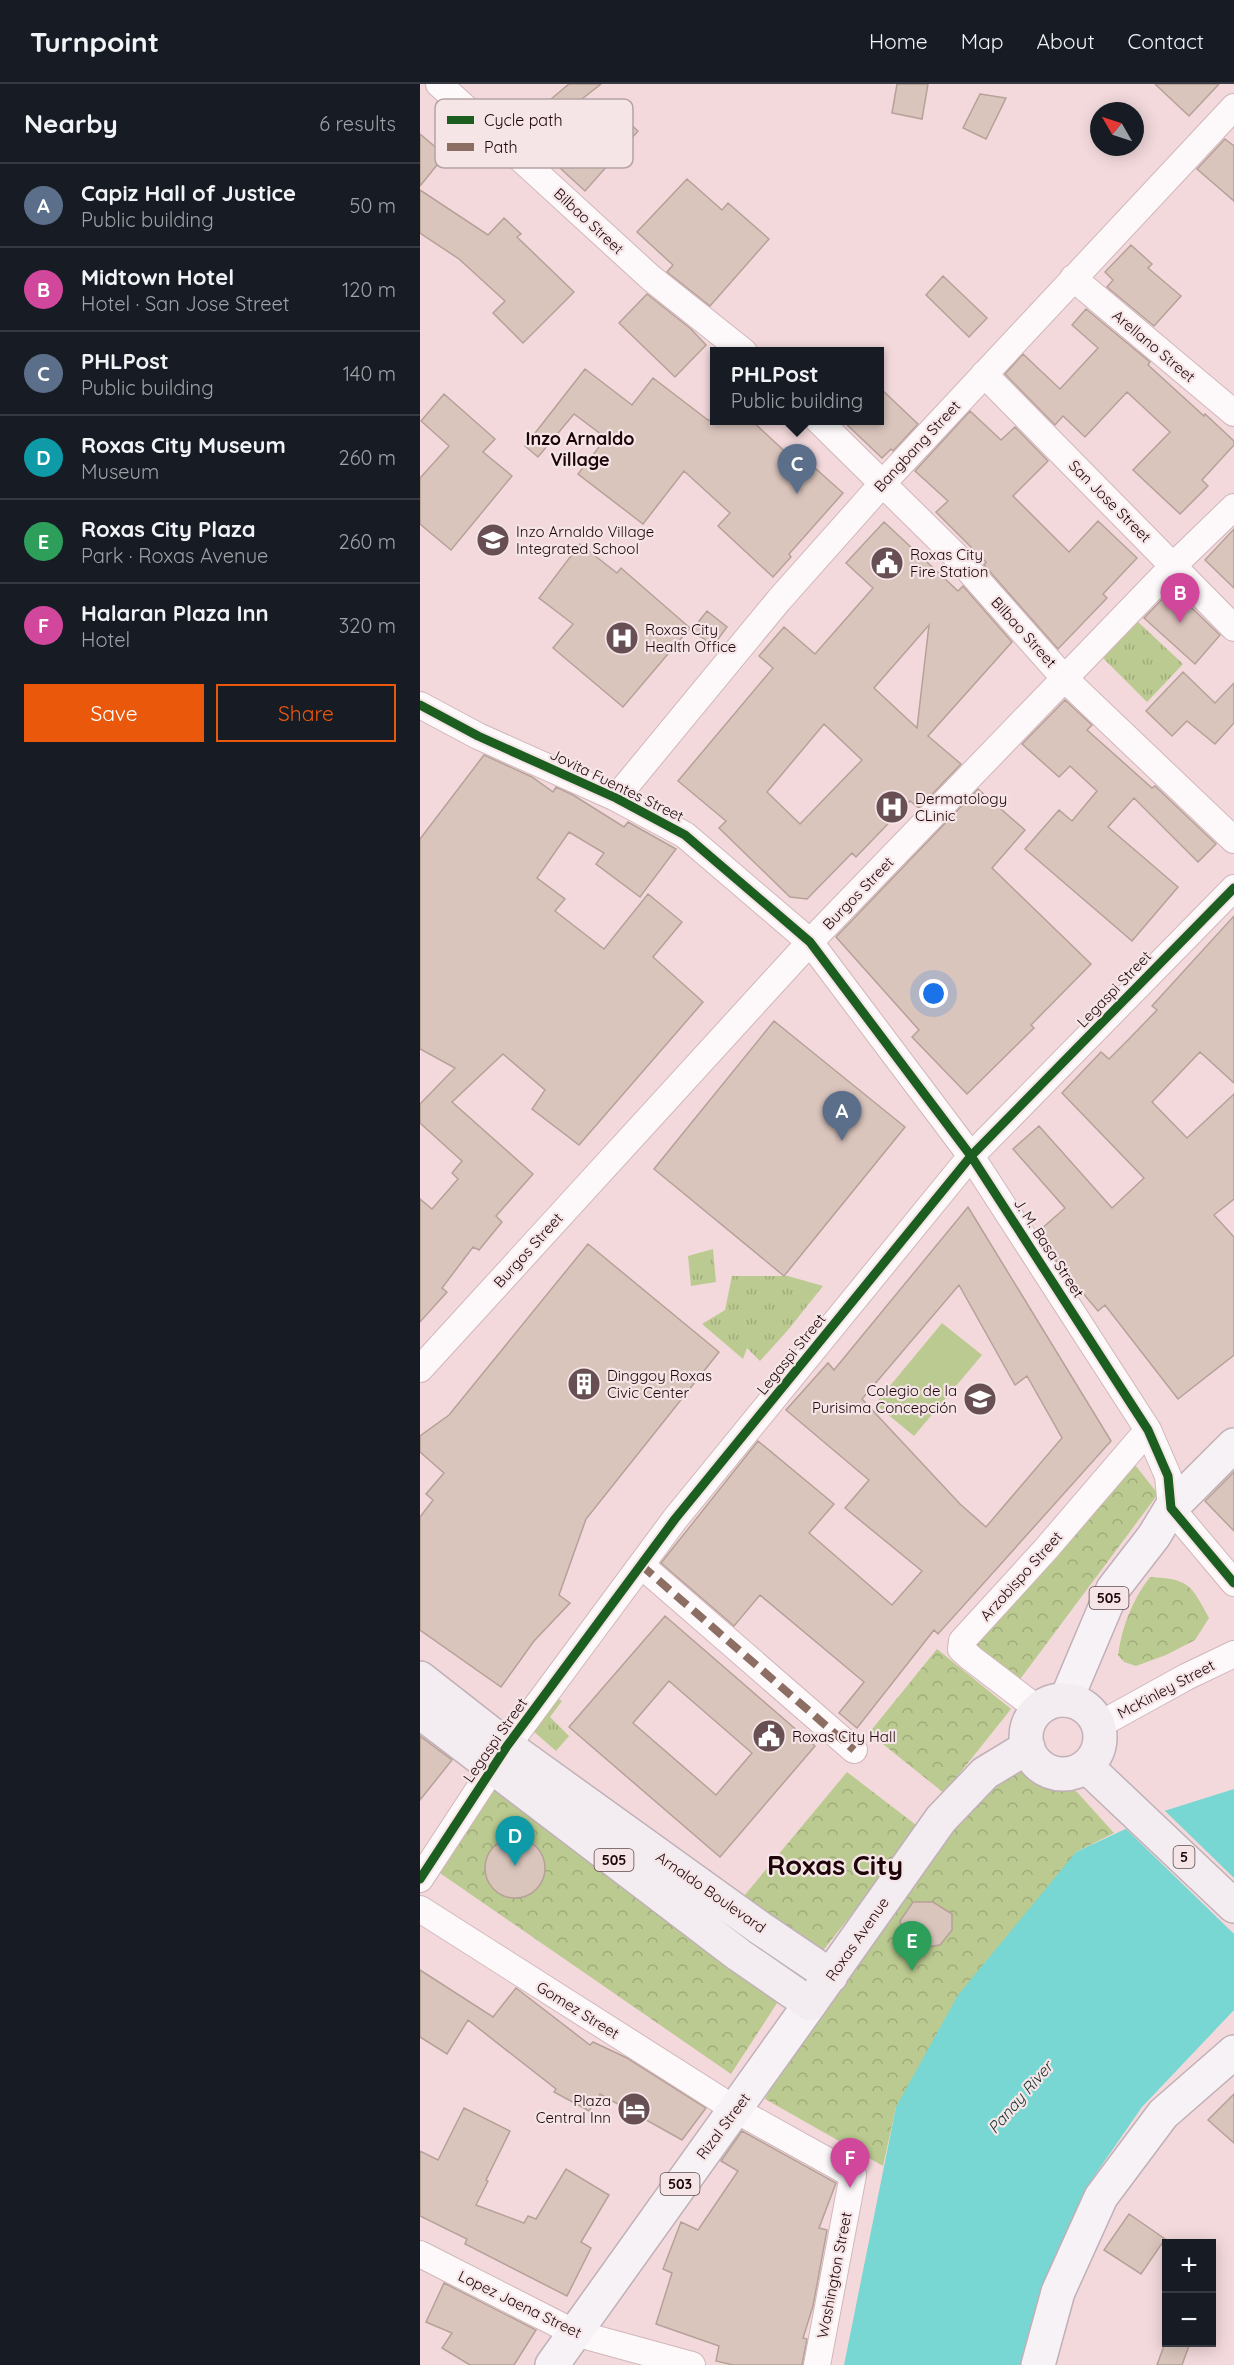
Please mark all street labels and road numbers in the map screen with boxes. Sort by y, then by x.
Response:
street label: Bilbao Street [550,184,628,258]
street label: Arellano Street [1109,306,1199,386]
street label: Bangbang Street [870,396,964,496]
street label: San Jose Street [1065,456,1155,546]
street label: Bilbao Street [987,593,1061,671]
street label: Jovita Fuentes Street [547,744,687,826]
street label: Burgos Street [818,853,898,933]
street label: Legaspi Street [1073,947,1155,1031]
street label: J. M. Basa Street [1010,1195,1088,1301]
street label: Burgos Street [489,1209,567,1291]
street label: Legaspi Street [752,1309,830,1399]
street label: Arzobispo Street [976,1527,1066,1625]
road number: 505 [1090,1587,1128,1609]
street label: McKinley Street [1114,1655,1218,1723]
street label: Legaspi Street [459,1694,531,1786]
road number: 5 [1174,1846,1194,1868]
street label: Arnaldo Boulevard [653,1847,769,1937]
road number: 505 [594,1849,634,1871]
street label: Roxas Avenue [821,1894,893,1984]
street label: Gomez Street [533,1977,623,2043]
street label: Rizal Street [692,2089,754,2163]
road number: 503 [660,2173,700,2195]
street label: Washington Street [812,2210,856,2340]
street label: Lopez Jaena Street [455,2266,585,2342]

